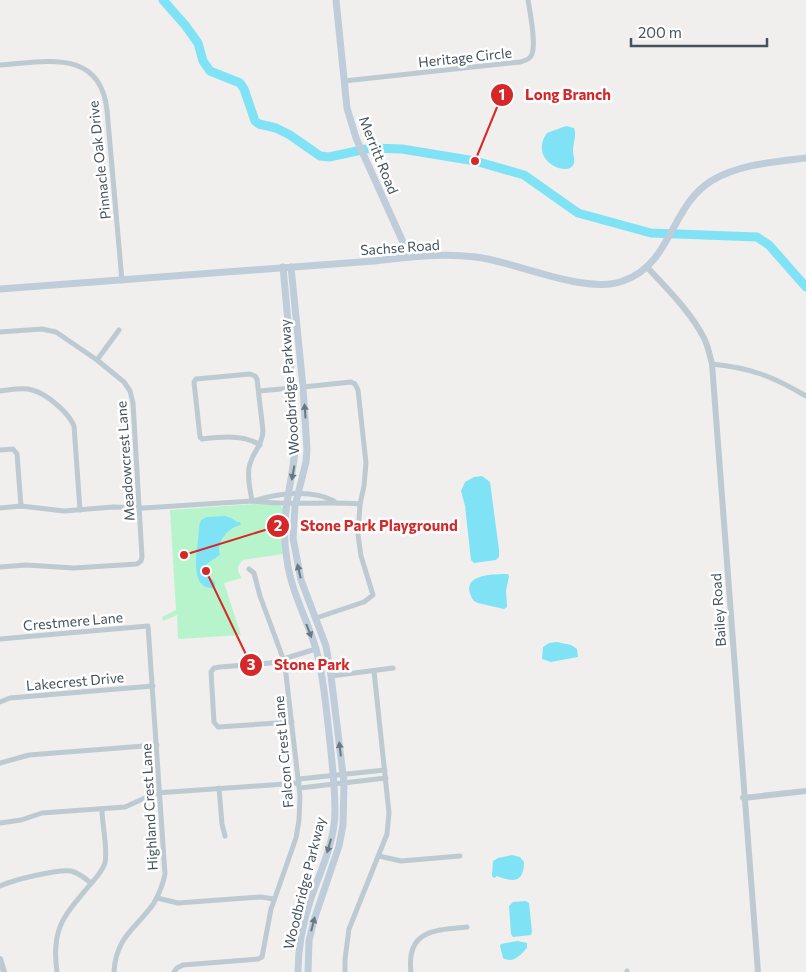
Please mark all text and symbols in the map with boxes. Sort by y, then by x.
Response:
scale bar [631,15,767,47]
text: 200 m [638,23,682,41]
street label: Heritage Circle [417,44,513,70]
callout: Long Branch [490,80,621,110]
text: 1 [499,85,505,103]
text: Long Branch [525,85,611,103]
street label: Pinnacle Oak Drive [84,100,114,220]
street label: Merritt Road [356,114,402,196]
street label: Sachse Road [360,236,440,258]
street label: Woodbridge Parkway [276,319,302,455]
street label: Meadowcrest Lane [112,400,138,522]
one-way arrow [301,403,309,419]
one-way arrow [288,465,296,481]
callout: Stone Park Playground [265,511,468,541]
text: 2 [274,516,282,534]
text: Stone Park Playground [300,516,458,534]
one-way arrow [295,564,303,579]
street label: Bailey Road [707,573,729,647]
street label: Crestmere Lane [22,608,124,634]
one-way arrow [305,624,313,639]
callout: Stone Park [239,650,360,680]
text: 3 [247,655,256,673]
text: Stone Park [274,655,350,673]
street label: Lakecrest Drive [25,668,125,694]
street label: Falcon Crest Lane [270,695,296,809]
one-way arrow [336,740,344,756]
street label: Highland Crest Lane [137,743,161,871]
street label: Woodbridge Parkway [279,815,329,951]
one-way arrow [325,839,333,854]
one-way arrow [310,916,318,931]

